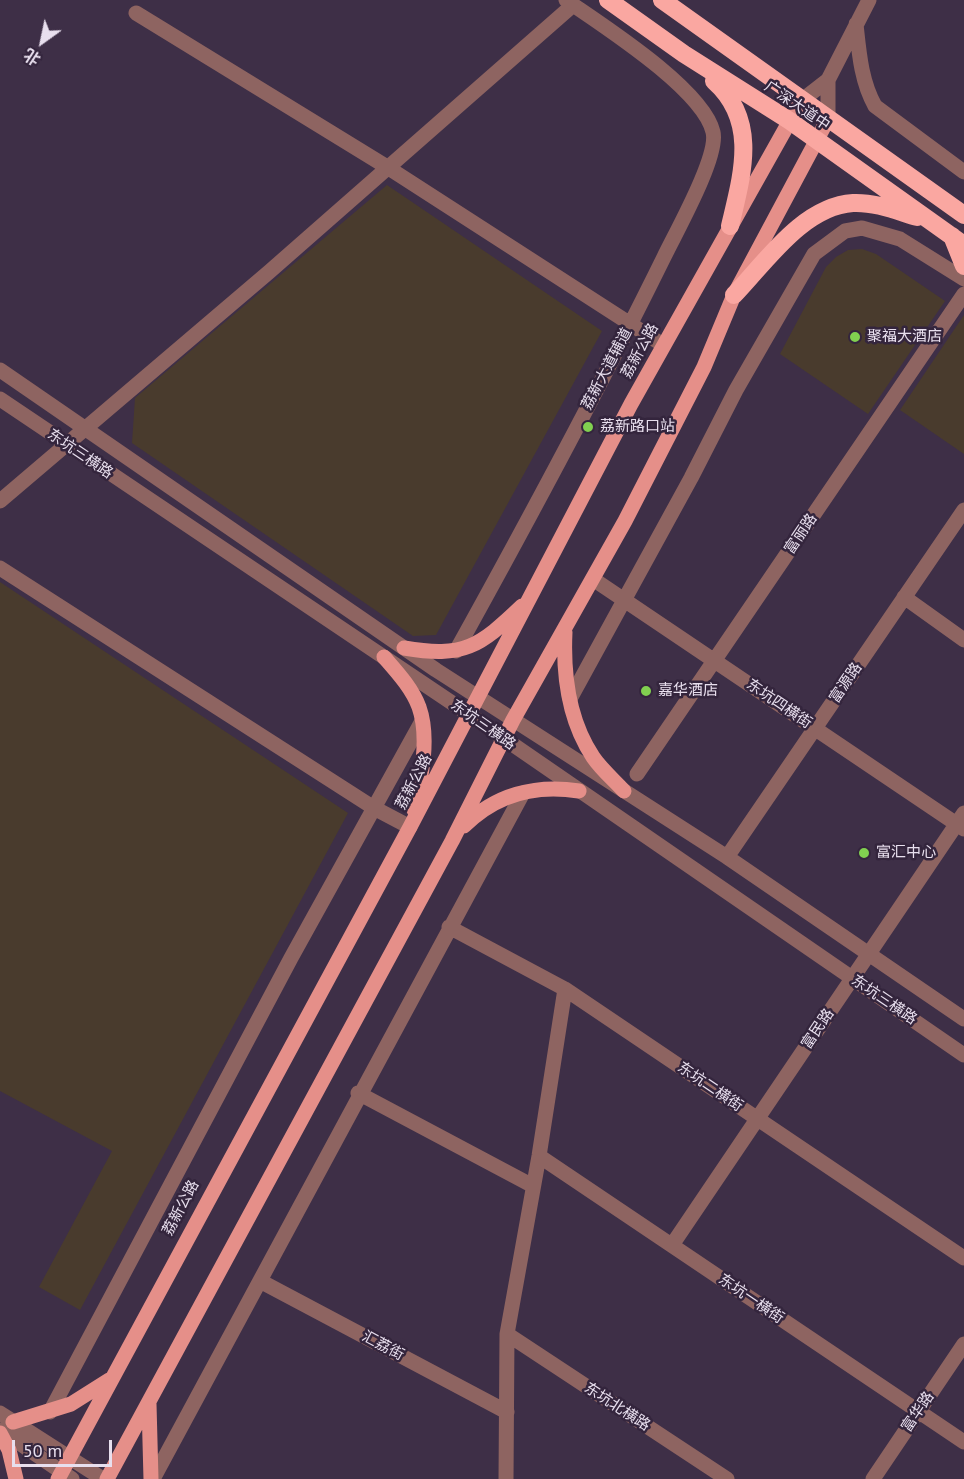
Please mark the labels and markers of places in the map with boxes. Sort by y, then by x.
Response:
place label: 聚福大酒店 [867,328,942,346]
marker: 聚福大酒店 [848,330,862,344]
place label: 荔新路口站 [600,418,675,436]
marker: 荔新路口站 [581,420,595,434]
place label: 嘉华酒店 [658,682,718,700]
marker: 嘉华酒店 [639,684,653,698]
place label: 富汇中心 [876,844,936,862]
marker: 富汇中心 [857,846,871,860]

